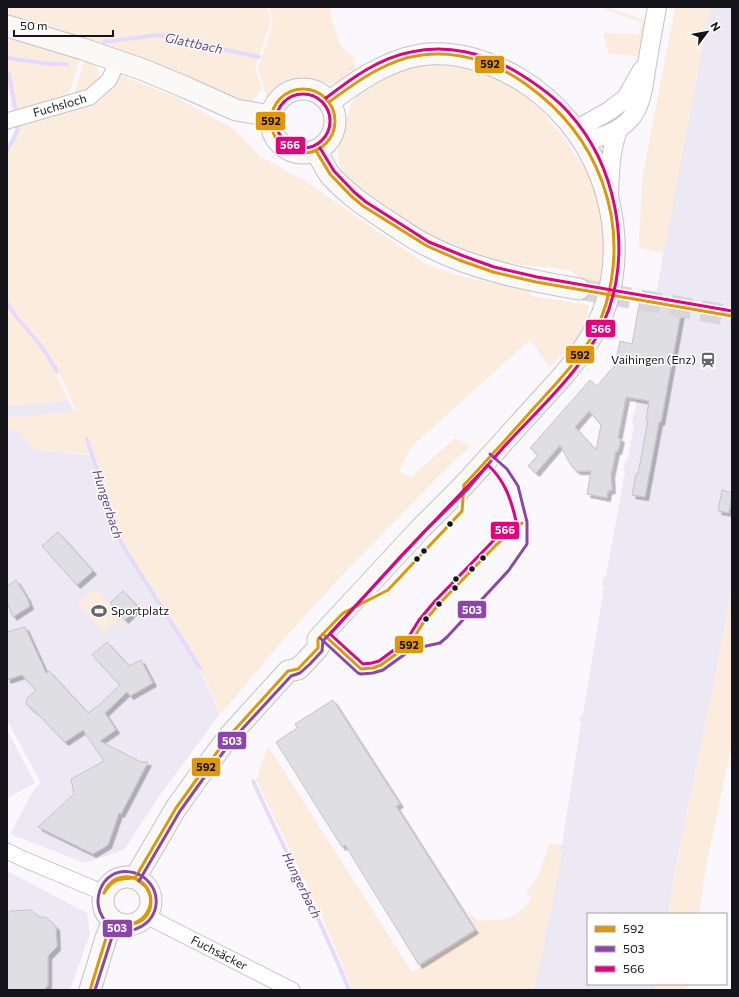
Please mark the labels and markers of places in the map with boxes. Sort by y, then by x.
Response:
station icon: Vaihingen (Enz) [699,351,717,369]
place label: Vaihingen (Enz) [611,352,696,366]
unlabelled marker [445,519,455,529]
unlabelled marker [419,546,429,556]
unlabelled marker [478,553,488,563]
unlabelled marker [412,554,422,564]
unlabelled marker [467,564,477,574]
unlabelled marker [451,574,461,584]
unlabelled marker [450,583,460,593]
unlabelled marker [434,599,444,609]
sports icon: Sportplatz [90,602,108,620]
place label: Sportplatz [111,603,169,617]
unlabelled marker [421,614,431,624]

